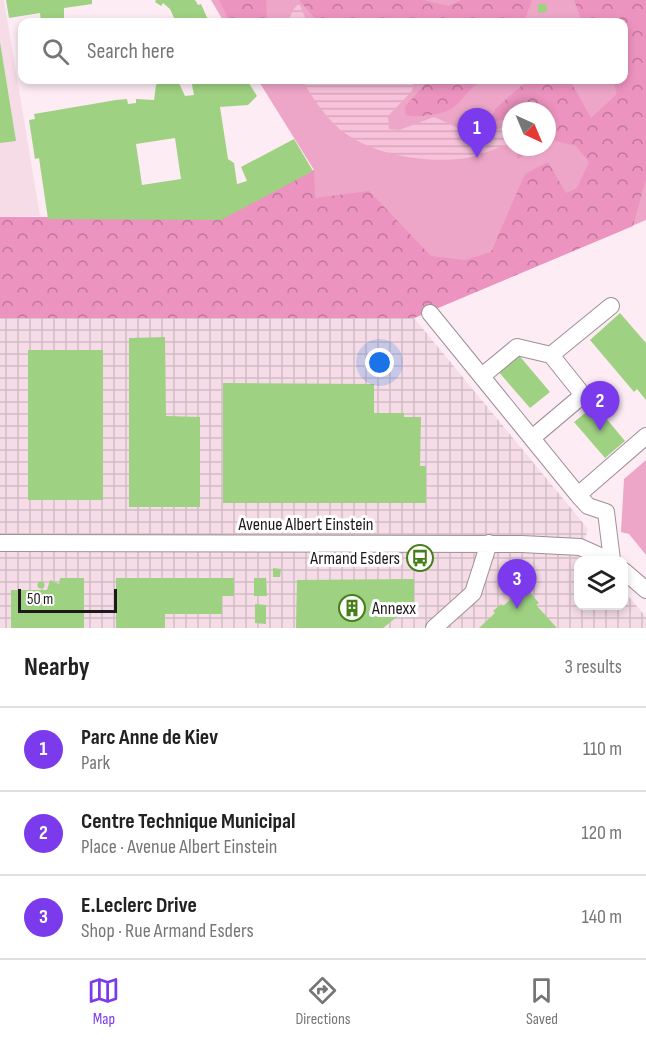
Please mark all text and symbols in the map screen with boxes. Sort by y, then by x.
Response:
search box [18,18,628,84]
icon: search [39,35,72,68]
text: Search here [87,38,174,65]
north arrow [502,102,556,156]
pin: 1 [458,108,496,158]
your location [365,348,394,377]
pin: 2 [580,382,620,431]
street label: Avenue Albert Einstein [237,514,374,535]
bus stop icon: Armand Esders [405,543,435,573]
place label: Armand Esders [309,548,400,569]
map controls [574,556,628,610]
button: layers [574,556,628,610]
pin: 3 [498,560,536,609]
scale bar [18,586,117,614]
text: 50 m [27,590,53,609]
building icon: Annexx [337,593,367,623]
place label: Annexx [371,598,416,619]
text: Nearby [24,652,90,683]
text: 3 results [565,655,622,679]
text: Parc Anne de Kiev [81,724,218,751]
text: 1 [40,737,47,761]
text: 110 m [583,737,622,761]
text: Park [81,751,110,775]
text: Centre Technique Municipal [81,808,296,835]
text: 2 [39,821,48,845]
text: 120 m [582,821,622,845]
text: Place · Avenue Albert Einstein [81,835,277,859]
text: E.Leclerc Drive [81,892,197,919]
text: 3 [39,905,48,929]
text: 140 m [582,905,622,929]
text: Shop · Rue Armand Esders [81,919,254,943]
tab: Map [87,974,120,1029]
tab: Directions [295,974,350,1029]
tab: Saved [525,974,558,1029]

